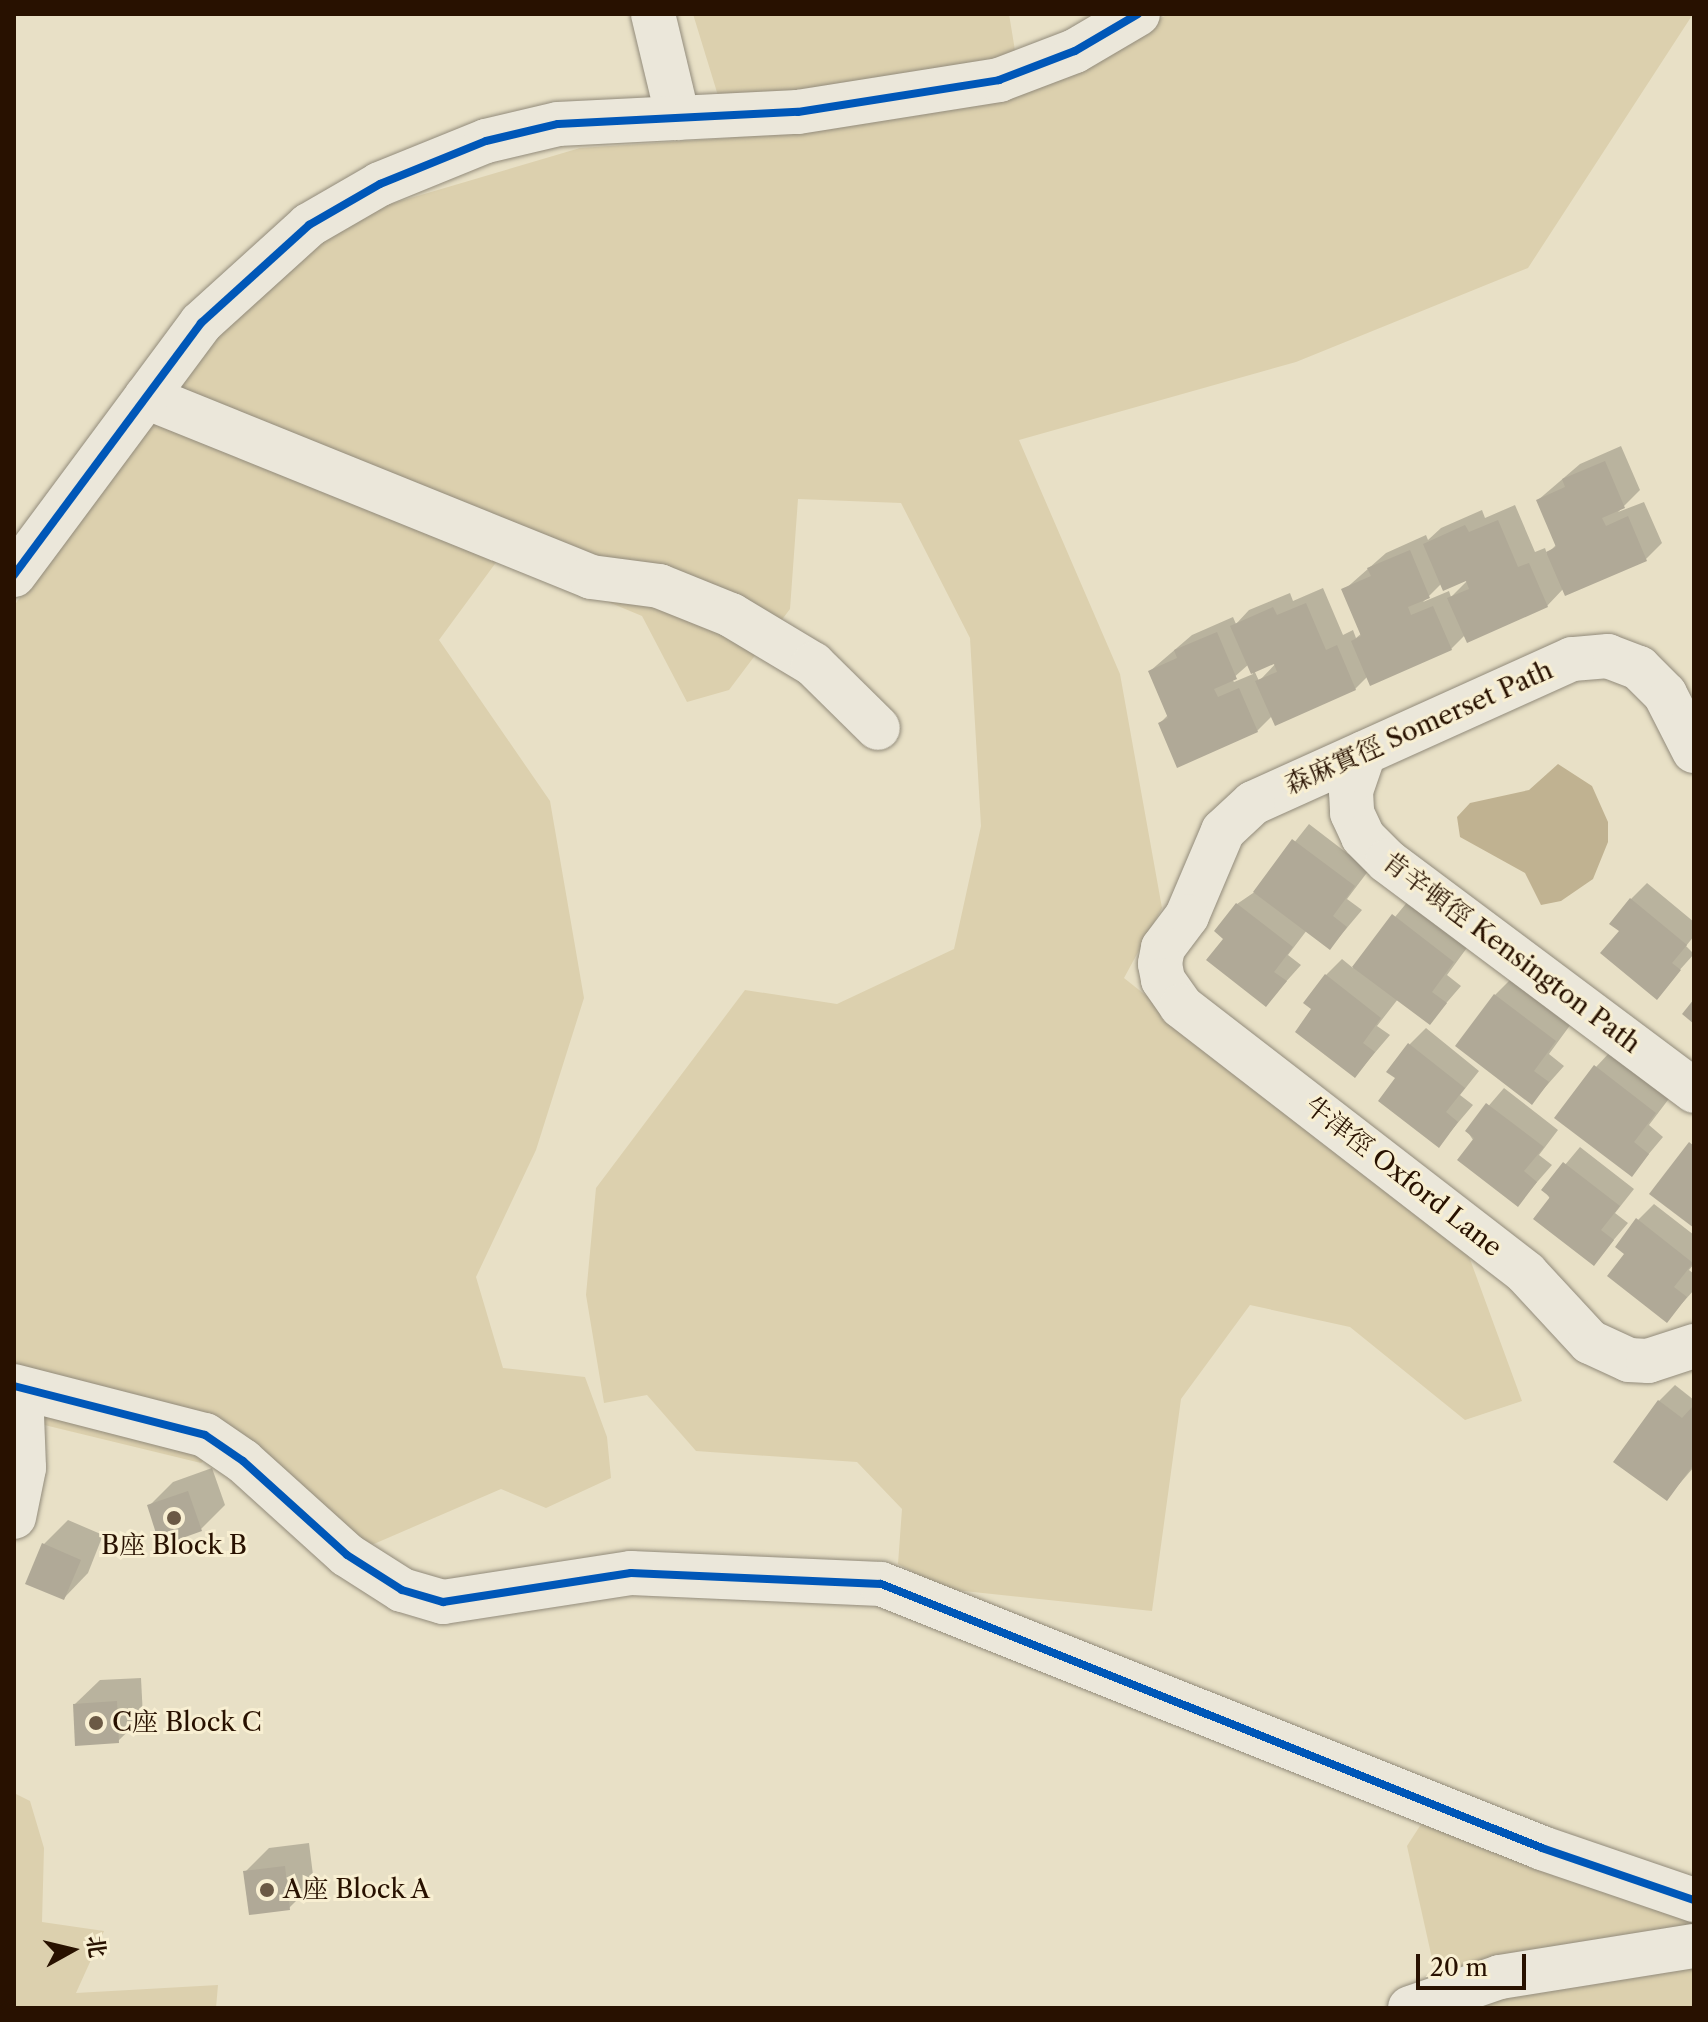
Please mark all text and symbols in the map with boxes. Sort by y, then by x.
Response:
street label: 森麻實徑 Somerset Path [1280,655,1558,801]
street label: 肯辛頓徑 Kensington Path [1376,846,1646,1060]
street label: 牛津徑 Oxford Lane [1298,1090,1508,1264]
marker: B座 Block B [165,1509,183,1527]
place label: B座 Block B [101,1530,247,1562]
place label: C座 Block C [112,1707,262,1739]
marker: C座 Block C [87,1714,105,1732]
place label: A座 Block A [283,1874,432,1906]
marker: A座 Block A [258,1881,276,1899]
north arrow [32,1910,112,1990]
text: 北 [81,1934,111,1959]
scale bar [1420,1938,1530,1988]
text: 20 m [1430,1953,1488,1982]

